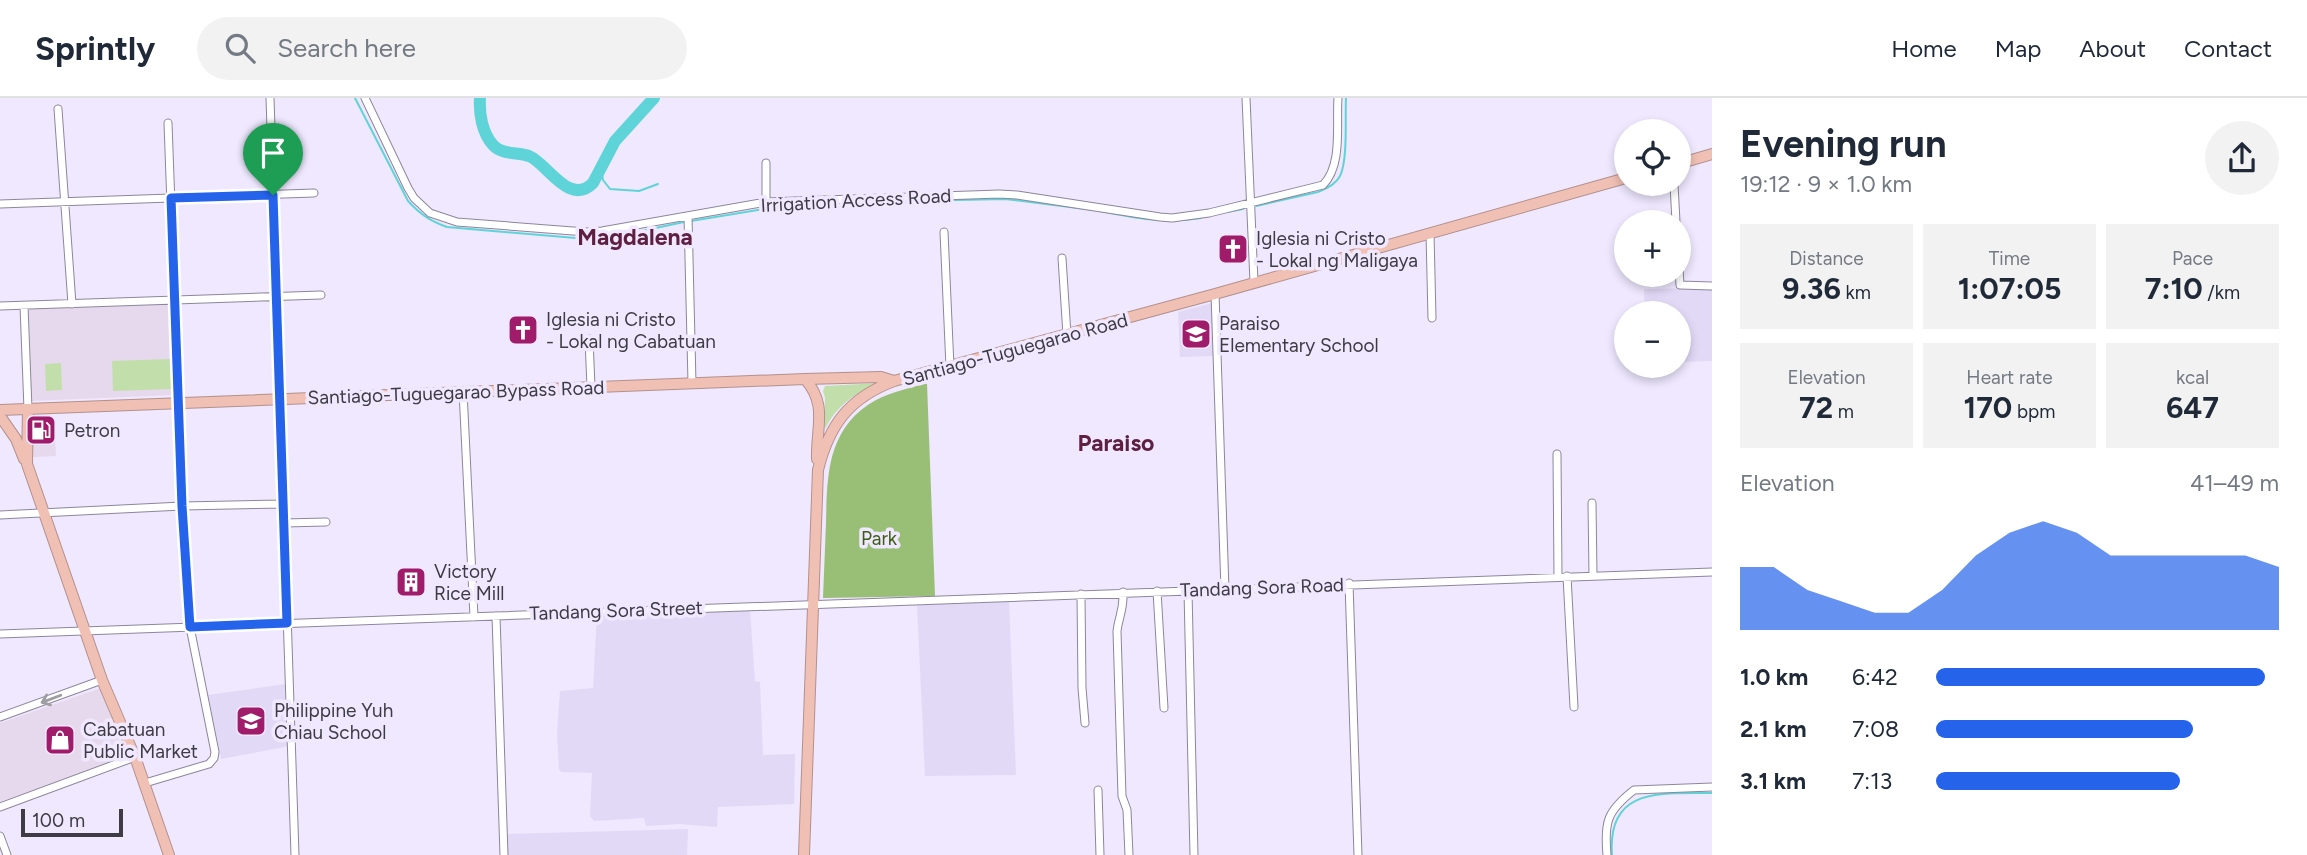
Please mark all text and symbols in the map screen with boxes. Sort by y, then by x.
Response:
search box [197,17,687,80]
text: Sprintly [35,29,155,68]
icon: search [221,29,259,67]
text: Search here [277,32,416,64]
text: Home [1891,34,1957,63]
text: Map [1995,34,2041,63]
text: About [2079,34,2146,63]
text: Contact [2184,34,2272,63]
map controls [1614,119,1691,378]
button: locate [1614,119,1691,196]
text: Evening run [1740,121,1947,167]
button: share [2205,121,2279,195]
pin [243,123,303,195]
icon: arrive [254,134,292,172]
text: 19:12 · 9 × 1.0 km [1740,170,1912,198]
street label: Irrigation Access Road [760,184,952,217]
button: + [1614,210,1691,287]
district label: Magdalena [577,223,693,251]
place label: Iglesia ni Cristo - Lokal ng Maligaya [1256,227,1418,272]
church icon: Iglesia ni Cristo - Lokal ng Maligaya [1216,232,1250,266]
text: Distance [1789,247,1864,270]
text: Time [1989,247,2030,270]
text: Pace [2172,247,2213,270]
text: 9.36 [1782,270,1841,307]
text: 1:07:05 [1958,270,2061,307]
text: 7:10 [2145,270,2203,307]
text: km [1841,281,1871,304]
text: /km [2203,281,2240,304]
button: − [1614,301,1691,378]
place label: Iglesia ni Cristo - Lokal ng Cabatuan [546,308,716,353]
street label: Santiago-Tuguegarao Road [900,308,1130,391]
place label: Paraiso Elementary School [1219,312,1379,357]
church icon: Iglesia ni Cristo - Lokal ng Cabatuan [506,313,540,347]
school or university icon: Paraiso Elementary School [1179,317,1213,351]
text: Elevation [1787,366,1866,389]
text: Heart rate [1966,366,2053,389]
text: kcal [2176,366,2209,389]
street label: Santiago-Tuguegarao Bypass Road [307,376,605,409]
text: 72 [1799,389,1833,426]
text: 170 [1963,389,2012,426]
text: 647 [2166,389,2219,426]
text: m [1833,400,1854,423]
text: bpm [2012,400,2056,423]
fuel station icon: Petron [24,413,58,447]
place label: Petron [64,419,120,442]
district label: Paraiso [1078,429,1154,457]
text: Elevation [1740,469,1835,497]
text: 41–49 m [2190,469,2279,497]
park label: Park [861,527,898,550]
place label: Victory Rice Mill [434,560,505,605]
building icon: Victory Rice Mill [394,565,428,599]
street label: Tandang Sora Road [1180,573,1344,602]
street label: Tandang Sora Street [529,596,703,625]
text: 1.0 km [1740,663,1808,691]
text: 6:42 [1852,663,1898,691]
one-way arrow [41,694,63,706]
place label: Philippine Yuh Chiau School [274,699,393,744]
school or university icon: Philippine Yuh Chiau School [234,704,268,738]
text: 2.1 km [1740,715,1807,743]
text: 7:08 [1852,715,1899,743]
place label: Cabatuan Public Market [83,718,198,763]
shop icon: Cabatuan Public Market [43,723,77,757]
text: 3.1 km [1740,767,1806,795]
text: 7:13 [1852,767,1892,795]
scale bar [21,806,122,838]
text: 100 m [32,809,85,832]

